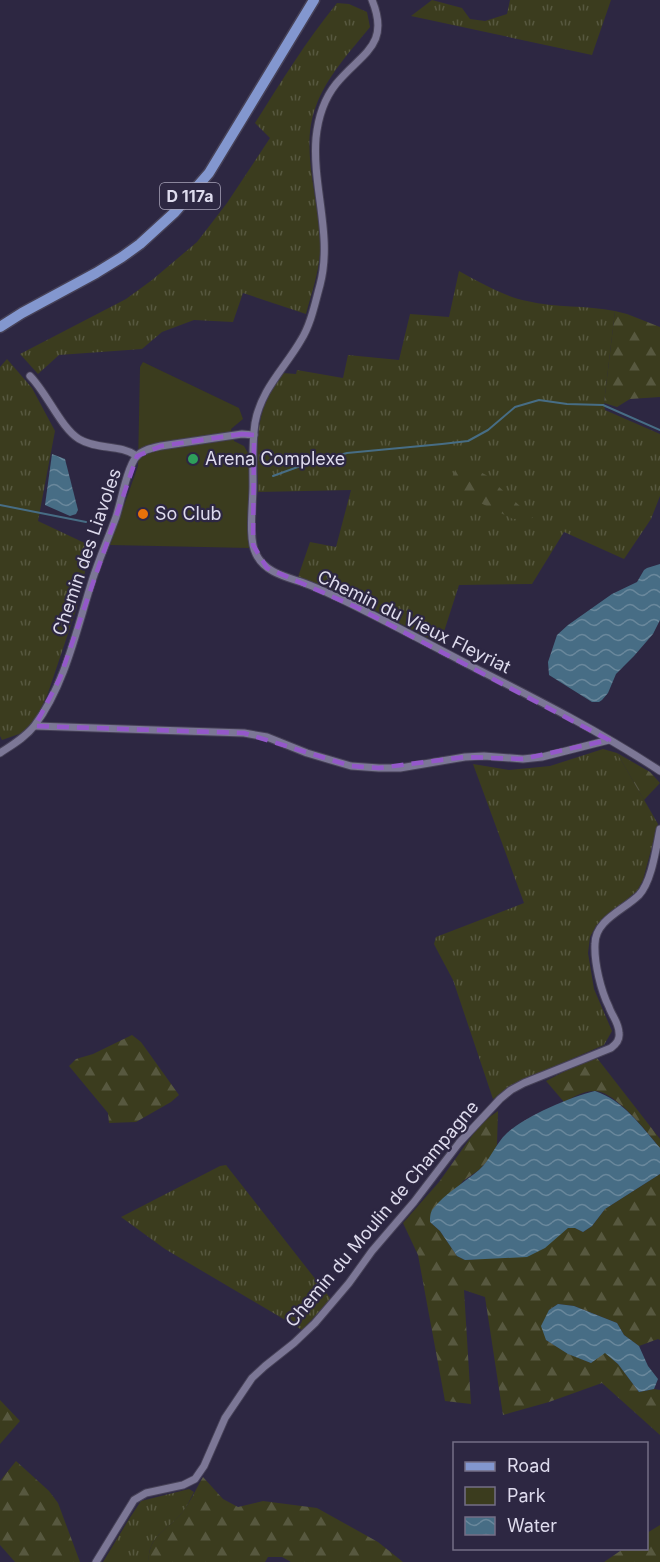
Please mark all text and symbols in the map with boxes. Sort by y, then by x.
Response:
road number: D 117a [160,183,220,209]
place label: Arena Complexe [205,448,345,469]
marker: Arena Complexe [186,452,200,466]
street label: Chemin des Liavoles [48,465,125,638]
place label: So Club [155,503,222,524]
marker: So Club [136,507,150,521]
street label: Chemin du Vieux Fleyriat [314,566,514,678]
street label: Chemin du Moulin de Champagne [281,1096,482,1331]
legend [453,1442,648,1550]
text: Road [507,1455,550,1476]
text: Park [507,1485,546,1506]
text: Water [507,1515,557,1536]

